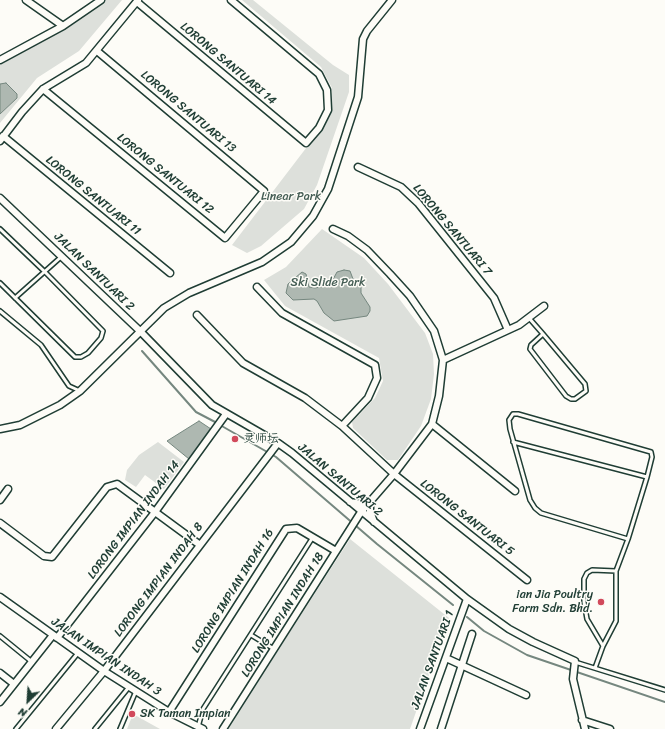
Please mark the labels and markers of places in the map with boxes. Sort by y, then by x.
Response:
place label: 灵师坛 [243,432,279,446]
marker: 灵师坛 [230,434,240,444]
place label: ian Jia Poultry Farm Sdn. Bhd. [512,588,593,616]
marker: ian Jia Poultry Farm Sdn. Bhd. [596,597,606,607]
place label: SK Taman Impian [140,707,231,721]
marker: SK Taman Impian [127,709,137,719]

